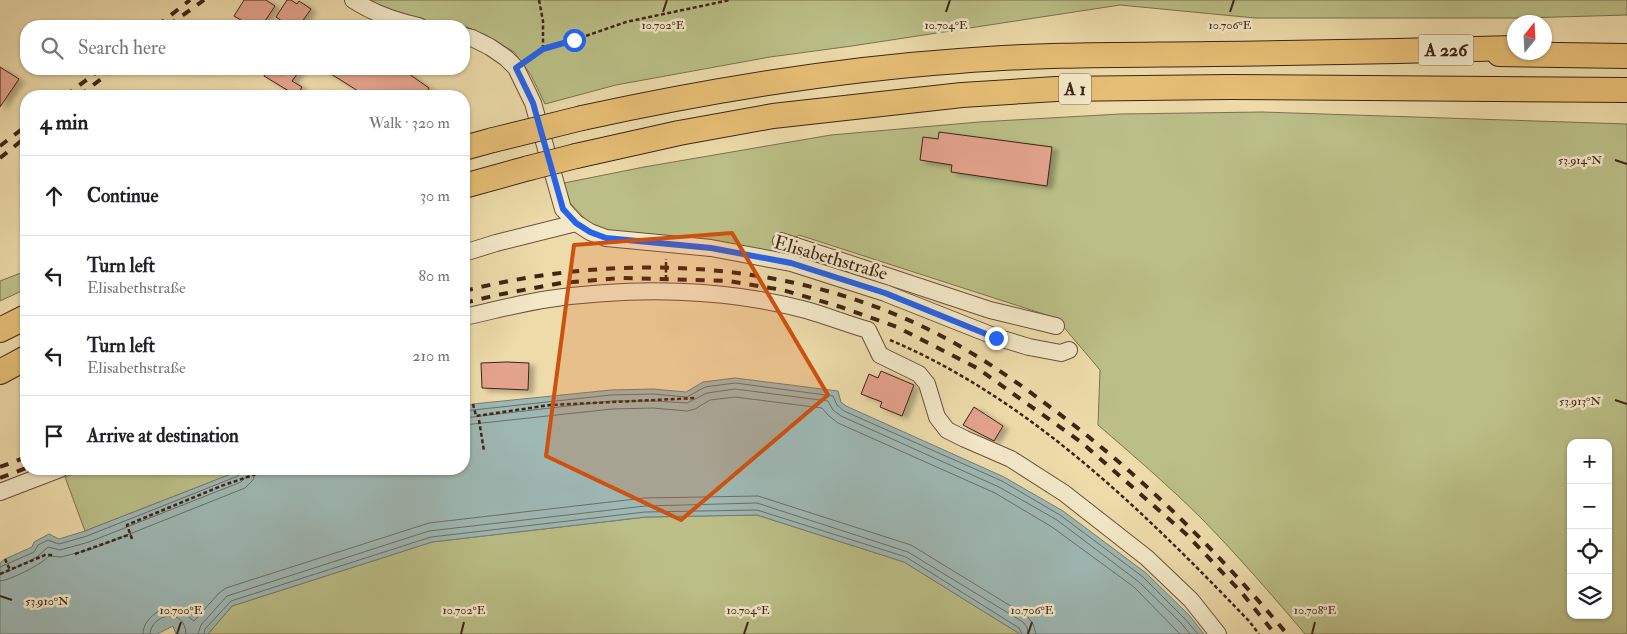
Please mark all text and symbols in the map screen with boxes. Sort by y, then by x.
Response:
north arrow [1507,15,1552,60]
text: 10.702°E [642,18,685,33]
text: 10.704°E [924,18,968,33]
text: 10.706°E [1209,18,1252,33]
search box [20,20,470,75]
route start [563,29,586,52]
icon: search [38,34,66,62]
road number: A 226 [1418,34,1474,66]
text: Search here [78,36,166,60]
road number: A 1 [1059,74,1091,105]
text: 4 min [40,109,88,136]
text: Walk · 320 m [369,113,450,133]
text: 53.914°N [1558,153,1602,168]
icon: ahead [40,182,68,210]
text: Continue [87,184,158,208]
text: 30 m [420,186,450,206]
street label: Elisabethstraße [771,230,890,286]
text: Turn left [87,254,155,278]
icon: left [40,262,68,290]
text: 80 m [419,266,450,286]
text: Elisabethstraße [87,278,186,298]
route end [985,327,1008,350]
text: Turn left [87,334,155,358]
icon: left [40,342,68,370]
text: 210 m [412,346,450,366]
text: Elisabethstraße [87,358,186,378]
text: 53.913°N [1559,394,1601,409]
icon: arrive [40,422,68,450]
text: Arrive at destination [87,424,239,448]
map controls [1567,439,1612,619]
button: + [1567,439,1612,484]
button: − [1567,484,1612,529]
button: locate [1567,529,1612,574]
button: layers [1567,574,1612,619]
text: 53.910°N [25,594,69,609]
text: 10.700°E [160,603,203,618]
text: 10.702°E [443,603,486,618]
text: 10.704°E [726,603,770,618]
text: 10.706°E [1011,603,1054,618]
text: 10.708°E [1294,603,1337,618]

